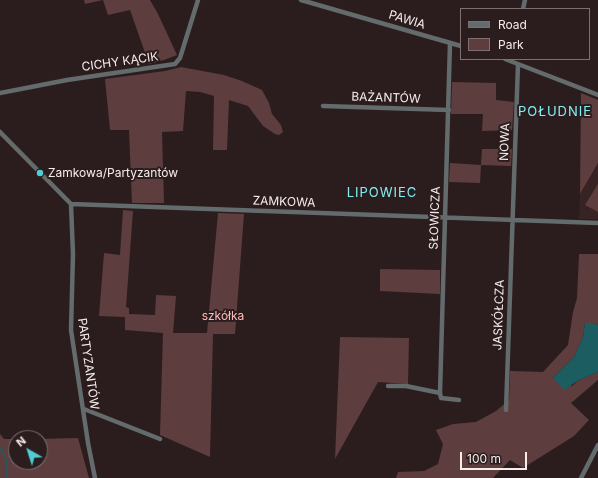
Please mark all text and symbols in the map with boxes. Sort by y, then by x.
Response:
street label: PAWIA [387,8,427,32]
legend [460,8,590,60]
text: Road [498,17,527,32]
text: Park [498,37,524,52]
street label: CICHY KĄCIK [81,49,159,75]
street label: BAŻANTÓW [351,90,421,106]
district label: POŁUDNIE [518,104,592,120]
street label: NOWA [497,123,513,161]
place label: Zamkowa/Partyzantów [48,166,178,180]
marker: Zamkowa/Partyzantów [35,168,45,178]
district label: LIPOWIEC [347,185,417,201]
street label: SŁOWICZA [427,186,443,250]
street label: ZAMKOWA [252,194,316,210]
street label: JASKÓŁCZA [491,279,507,351]
park label: szkółka [202,309,244,323]
street label: PARTYZANTÓW [74,317,102,411]
north arrow [8,430,48,470]
text: N [13,433,29,450]
scale bar [462,444,529,470]
text: 100 m [467,451,501,466]

